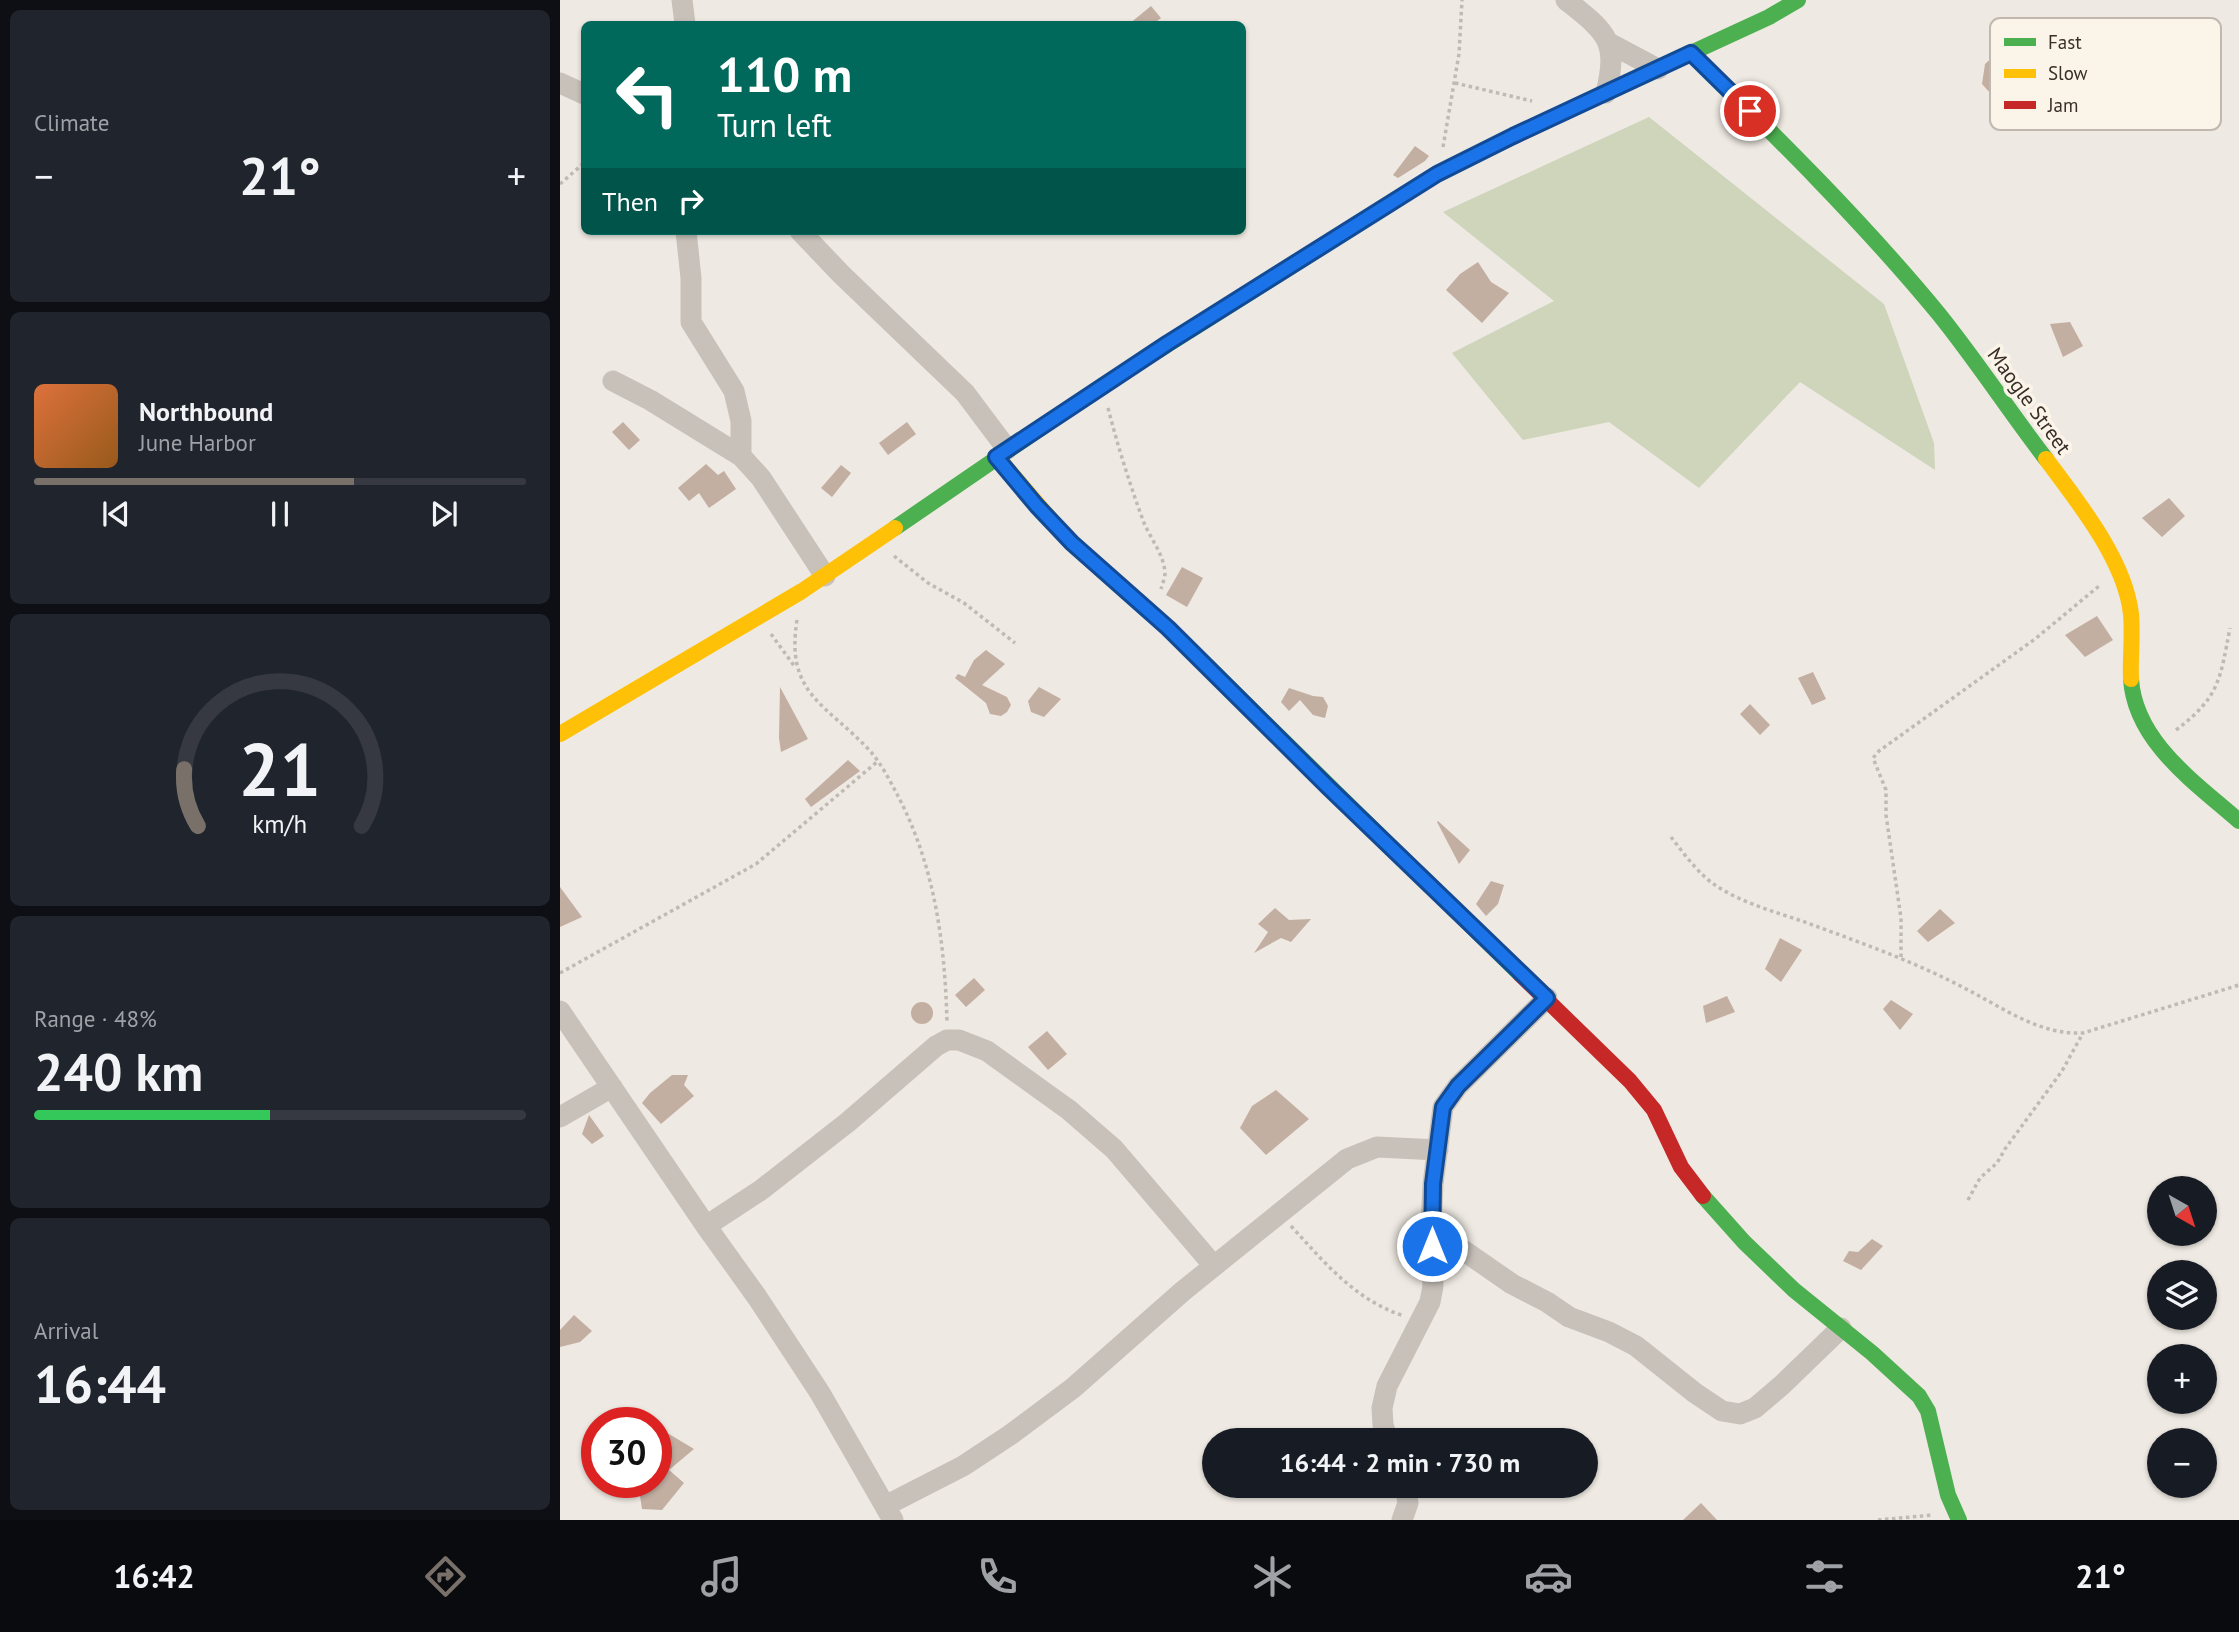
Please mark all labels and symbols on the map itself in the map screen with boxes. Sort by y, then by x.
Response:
legend [1990,18,2221,130]
text: Fast [2048,30,2082,54]
text: Slow [2048,61,2088,85]
pin [1720,81,1780,141]
text: Jam [2047,93,2078,117]
street label: Maogle Street [1982,342,2077,459]
north arrow [2147,1176,2217,1246]
position arrow [1395,1209,1469,1283]
speed limit sign: 30 [581,1407,672,1498]

